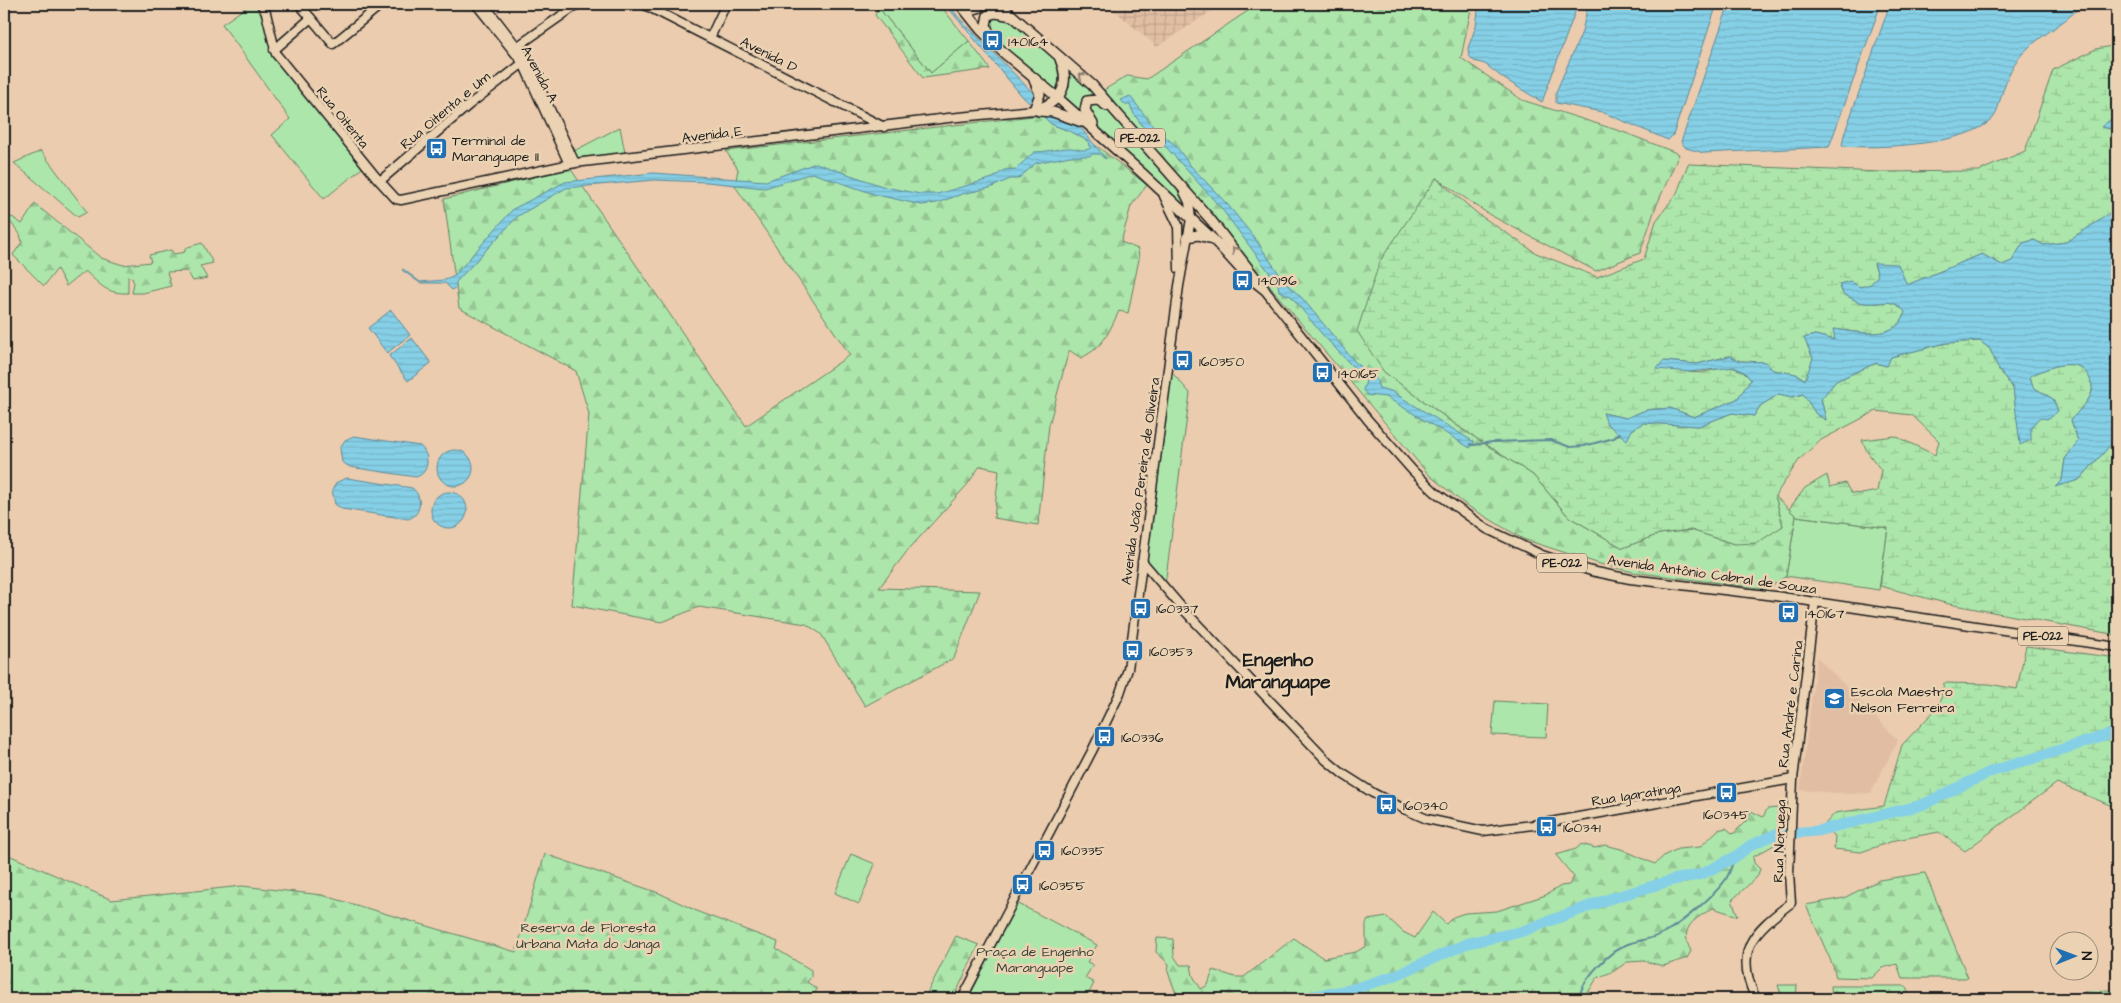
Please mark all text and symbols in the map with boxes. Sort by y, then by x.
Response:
bus stop icon: 140164 [980,29,1004,53]
street label: Avenida D [736,32,801,78]
place label: 140164 [1008,32,1049,52]
street label: Avenida A [516,42,562,106]
street label: Rua Oitenta e Um [396,67,495,154]
one-way arrow [1078,72,1087,81]
street label: Rua Oitenta [311,82,373,153]
street label: Avenida E [681,121,744,149]
road number: PE-022 [1115,128,1165,148]
place label: Terminal de Maranguape II [452,131,539,167]
bus stop icon: Terminal de Maranguape II [424,136,448,160]
one-way arrow [1233,247,1241,256]
bus stop icon: 140196 [1230,268,1254,292]
place label: 140196 [1258,271,1297,291]
bus stop icon: 160350 [1171,349,1195,373]
place label: 160350 [1199,352,1244,372]
bus stop icon: 140165 [1310,361,1334,385]
place label: 140165 [1338,364,1379,384]
street label: Avenida João Pereira de Oliveira [1117,376,1165,586]
street label: Avenida Antônio Cabral de Souza [1606,550,1818,600]
road number: PE-022 [1537,554,1587,572]
bus stop icon: 160337 [1128,596,1152,620]
place label: 160337 [1156,599,1199,619]
bus stop icon: 140167 [1777,601,1801,625]
place label: 140167 [1805,604,1845,624]
road number: PE-022 [2018,626,2068,646]
bus stop icon: 160353 [1121,639,1145,663]
street label: Rua André e Carina [1773,639,1809,769]
place label: 160353 [1149,642,1193,662]
district label: Engenho Maranguape [1225,647,1331,697]
place label: Escola Maestro Nelson Ferreira [1851,682,1954,718]
school or university icon: Escola Maestro Nelson Ferreira [1823,687,1847,711]
bus stop icon: 160336 [1093,725,1117,749]
place label: 160336 [1121,728,1164,748]
street label: Rua Igaratinga [1590,778,1682,812]
bus stop icon: 160345 [1714,780,1738,804]
bus stop icon: 160340 [1375,793,1399,817]
place label: 160340 [1403,796,1448,816]
street label: Rua Noruega [1769,799,1791,883]
place label: 160345 [1703,805,1749,825]
bus stop icon: 160341 [1535,815,1559,839]
place label: 160341 [1563,818,1601,838]
bus stop icon: 160335 [1033,838,1057,862]
place label: 160335 [1061,841,1105,861]
bus stop icon: 160355 [1011,873,1035,897]
place label: 160355 [1039,876,1085,896]
park label: Reserva de Floresta Urbana Mata do Janga [516,918,660,954]
north arrow [2048,930,2098,980]
park label: Praça de Engenho Maranguape [976,942,1094,978]
text: N [2076,951,2096,961]

